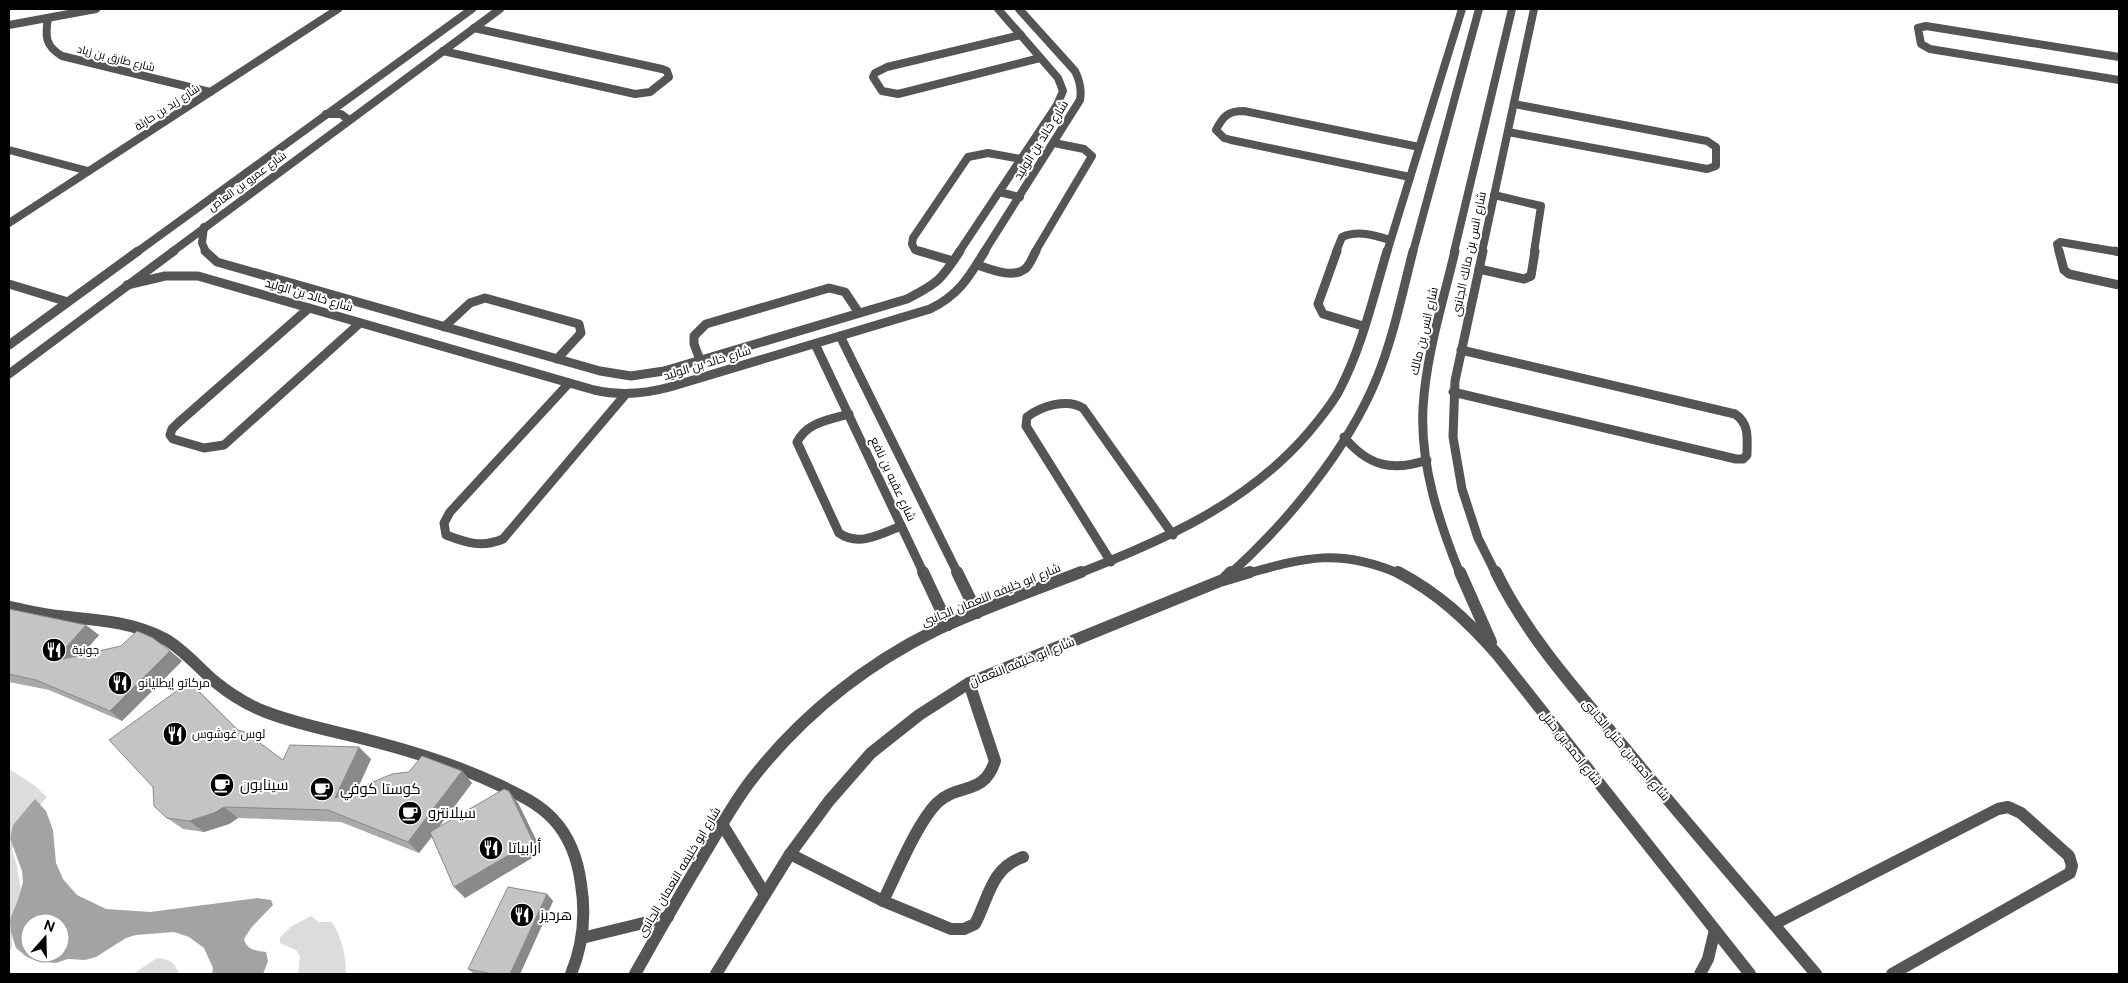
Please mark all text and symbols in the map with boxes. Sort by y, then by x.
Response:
street label: شارع طارق بن زياد [75,42,156,75]
street label: شارع زيد بن حارثة [132,81,203,134]
street label: شارع خالد بن الوليد [1010,97,1072,183]
street label: شارع عمرو بن العاص [205,148,289,215]
street label: شارع انس بن مالك الجانبى [1448,190,1490,318]
street label: شارع خالد بن الوليد [263,275,355,315]
street label: شارع انس بن مالك [1406,285,1442,377]
street label: شارع خالد بن الوليد [661,342,753,384]
street label: شارع عقبه بن نافع [866,434,920,524]
street label: شارع ابو خليفه النعمان الجانبى [919,560,1063,630]
street label: شارع ابو خليفه النعمان [967,634,1077,690]
restaurant icon: جونية [41,637,67,663]
place label: جونية [72,642,99,658]
restaurant icon: مركاتو إيطليانو [107,670,133,696]
place label: مركاتو إيطليانو [138,675,210,691]
street label: شارع احمد بن حنبل الجانبى [1579,696,1673,804]
street label: شارع احمد بن حنبل [1537,707,1605,789]
restaurant icon: لوس غوشوس [162,721,188,747]
place label: لوس غوشوس [192,726,265,742]
cafe icon: سينابون [209,772,235,798]
place label: سينابون [240,775,288,795]
cafe icon: كوستا كوفي [309,776,335,802]
place label: كوستا كوفي [340,779,421,801]
cafe icon: سيلانترو [397,800,423,826]
place label: سيلانترو [428,803,476,823]
street label: شارع ابو خليفه النعمان الجانبى [634,804,724,940]
restaurant icon: أرابياتا [478,835,504,861]
place label: أرابياتا [508,838,541,858]
restaurant icon: هرديز [509,902,535,928]
place label: هرديز [539,905,572,925]
north arrow [20,913,70,963]
text: N [42,916,57,936]

